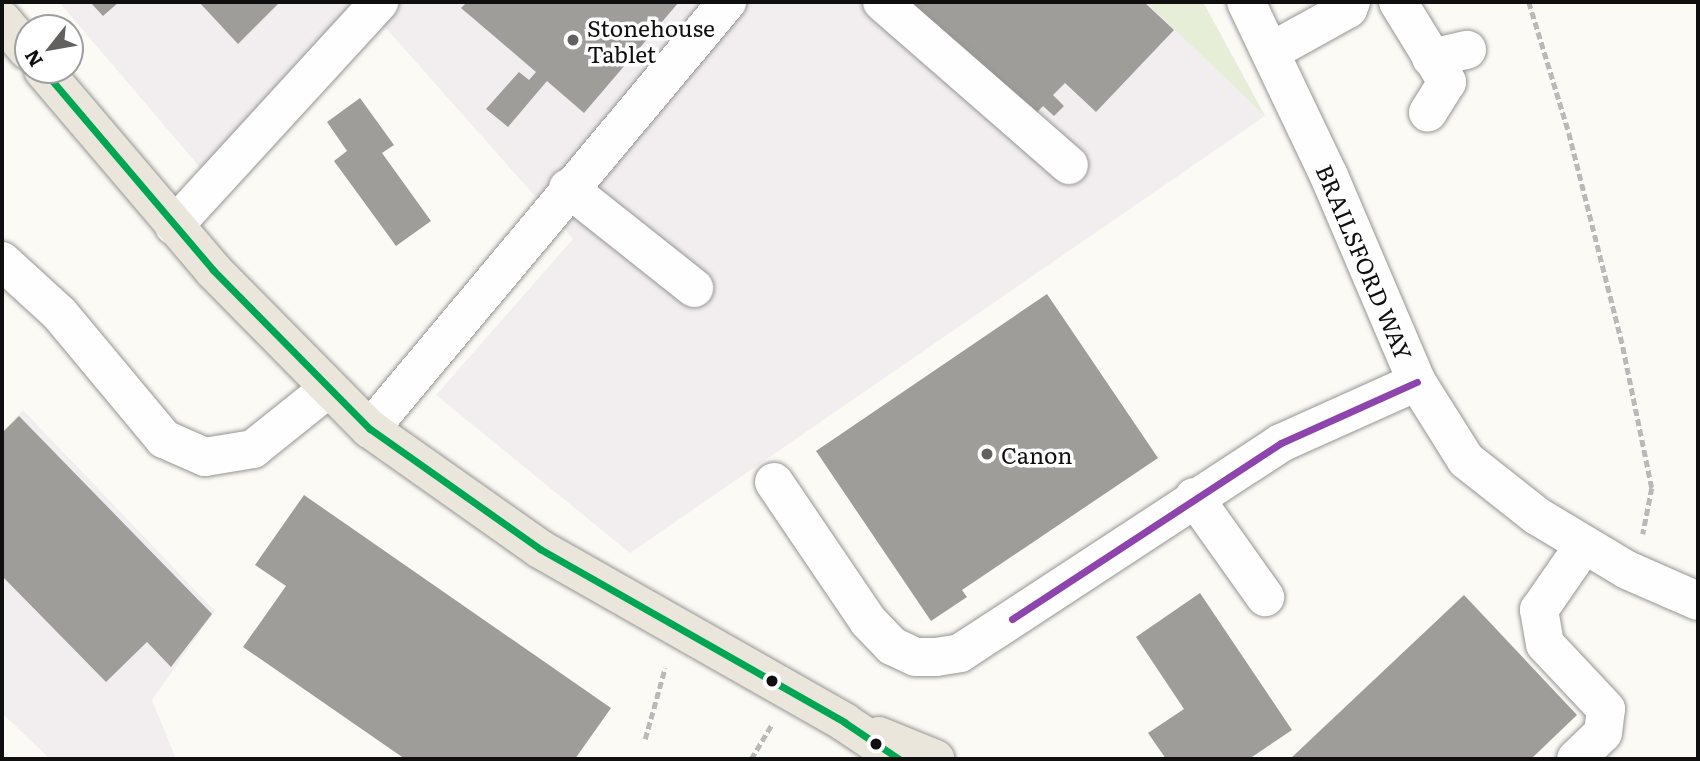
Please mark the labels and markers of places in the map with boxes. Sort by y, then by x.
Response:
place label: Stonehouse Tablet [587,13,715,67]
marker: Stonehouse Tablet [565,32,581,48]
place label: Canon [1001,440,1073,468]
marker: Canon [979,446,995,462]
unlabelled marker [765,674,779,688]
unlabelled marker [869,737,883,751]

